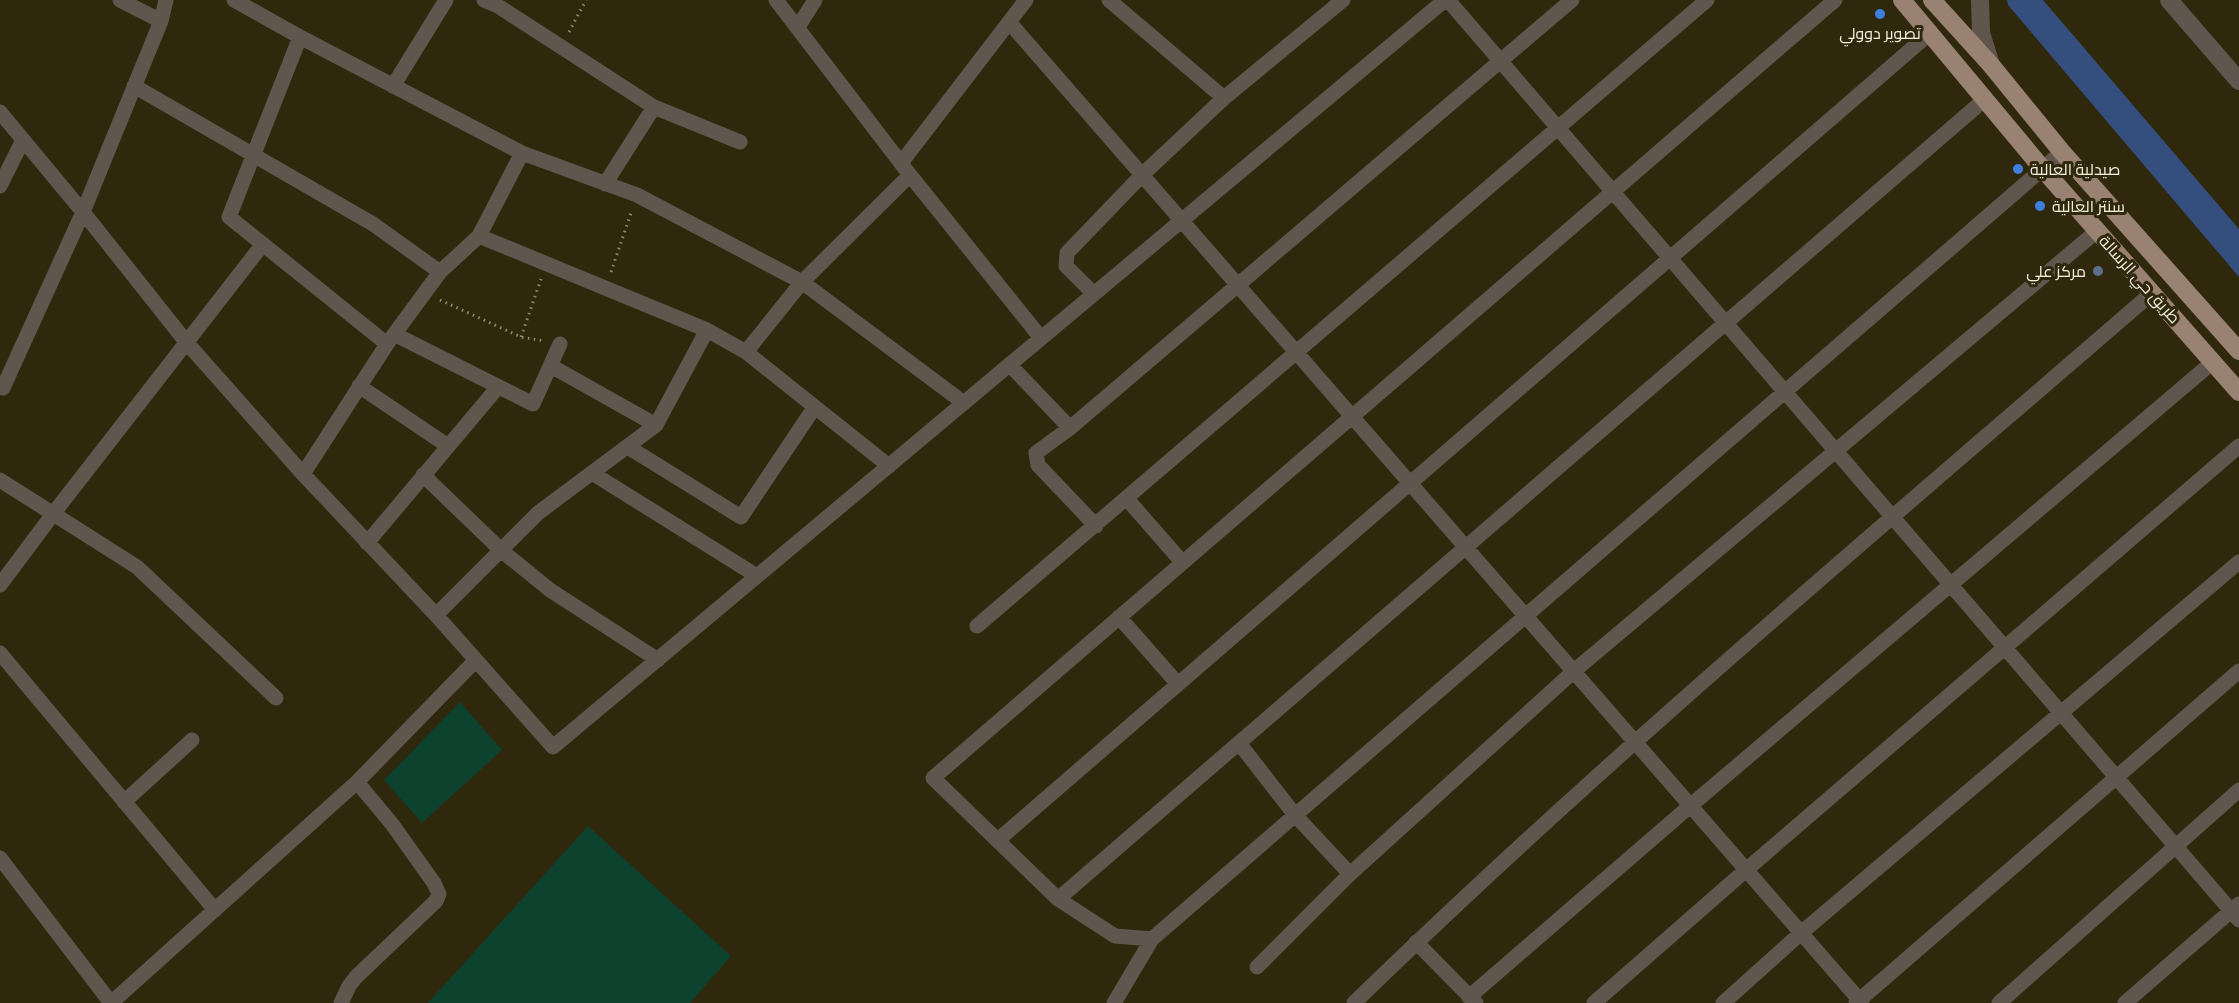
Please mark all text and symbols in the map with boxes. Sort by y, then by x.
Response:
marker: تصوير دوولي [1873,7,1887,21]
place label: تصوير دوولي [1839,22,1921,47]
place label: صيدلية العالية [2030,158,2120,180]
marker: صيدلية العالية [2011,162,2025,176]
place label: سنتر العالية [2052,195,2125,217]
marker: سنتر العالية [2033,199,2047,213]
street label: طريق حي الرسالة [2092,230,2186,330]
place label: مركز علي [2026,260,2086,285]
marker: مركز علي [2091,264,2105,278]

